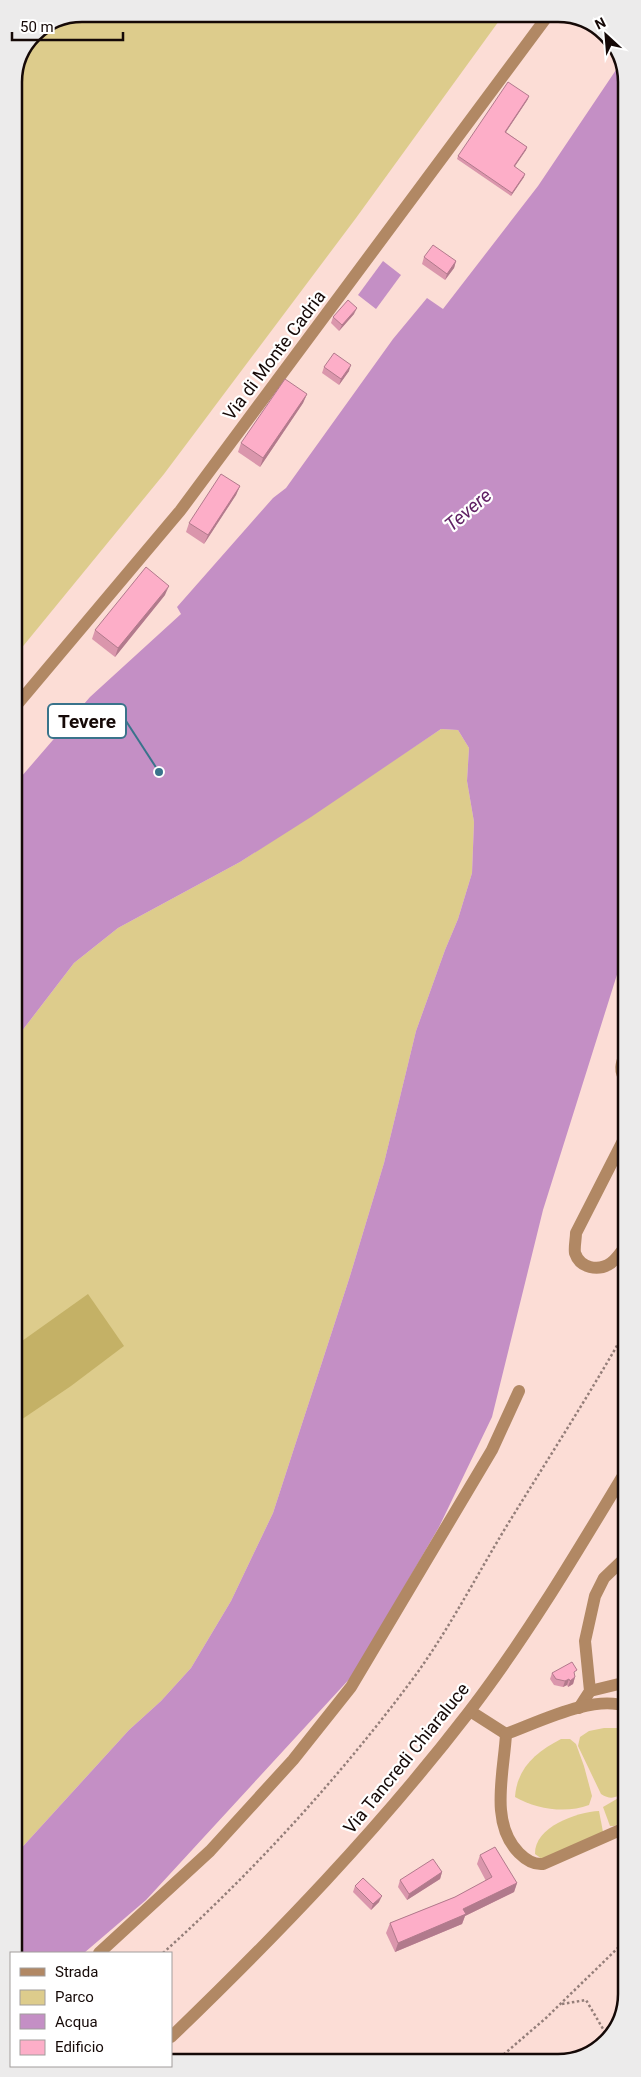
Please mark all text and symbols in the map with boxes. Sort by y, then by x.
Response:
scale bar [12,10,124,42]
north arrow [581,10,631,60]
text: N [592,14,608,33]
text: 50 m [20,18,54,36]
street label: Via di Monte Cadria [218,286,330,424]
water label: Tevere [440,484,496,536]
callout: Tevere [48,704,126,738]
text: Tevere [58,710,116,733]
street label: Via Tancredi Chiaraluce [339,1678,473,1838]
legend [10,1952,172,2067]
text: Strada [55,1963,98,1981]
text: Parco [55,1988,94,2006]
text: Acqua [55,2013,98,2031]
text: Edificio [55,2038,104,2056]

